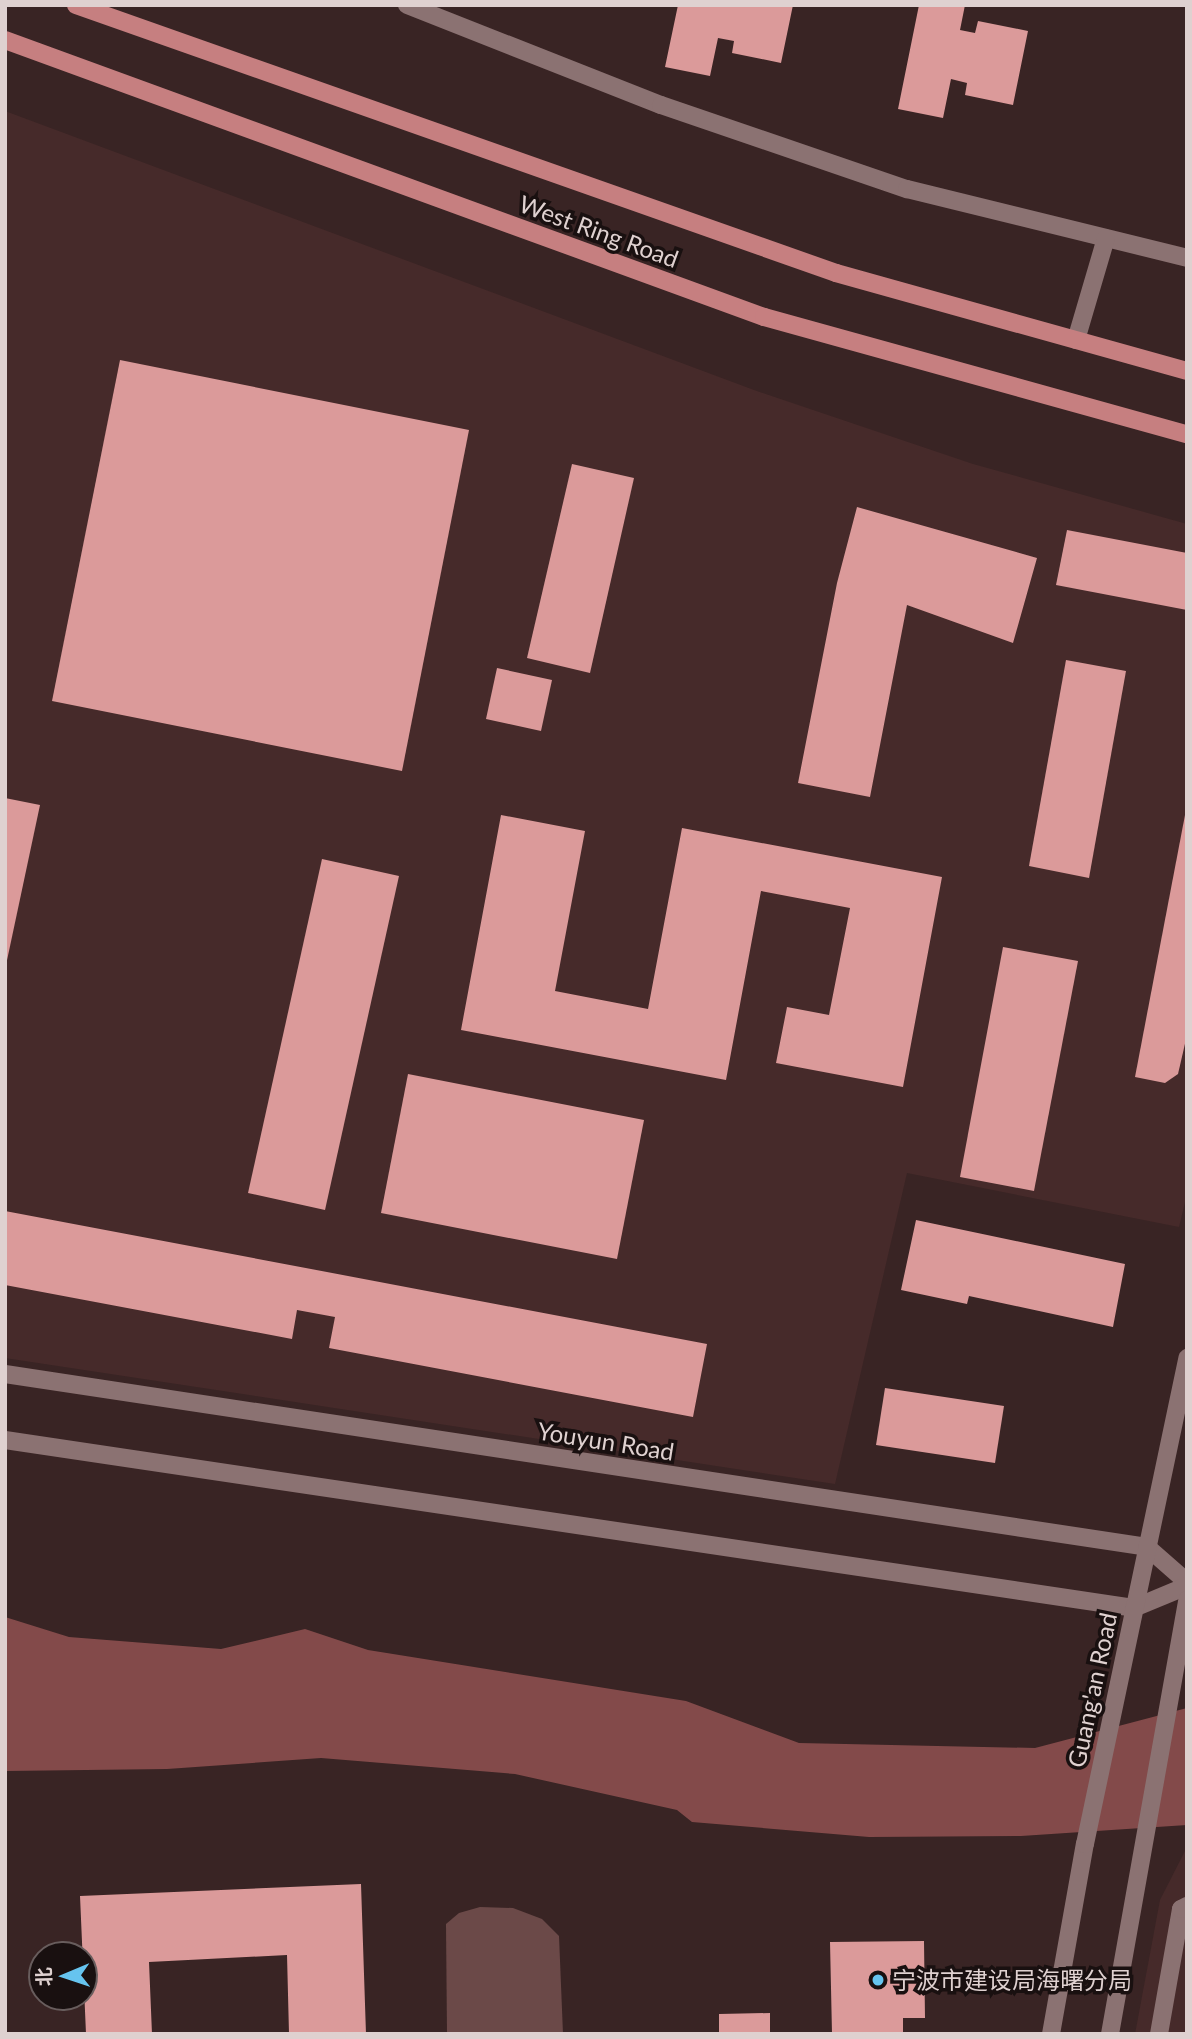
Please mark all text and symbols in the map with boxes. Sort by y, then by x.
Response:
street label: West Ring Road [516,189,682,273]
street label: Youyun Road [536,1416,676,1466]
street label: Guang'an Road [1062,1610,1122,1770]
north arrow [28,1941,98,2011]
place label: 宁波市建设局海曙分局 [892,1966,1132,1994]
text: 北 [32,1967,55,1987]
marker: 宁波市建设局海曙分局 [870,1972,886,1988]

